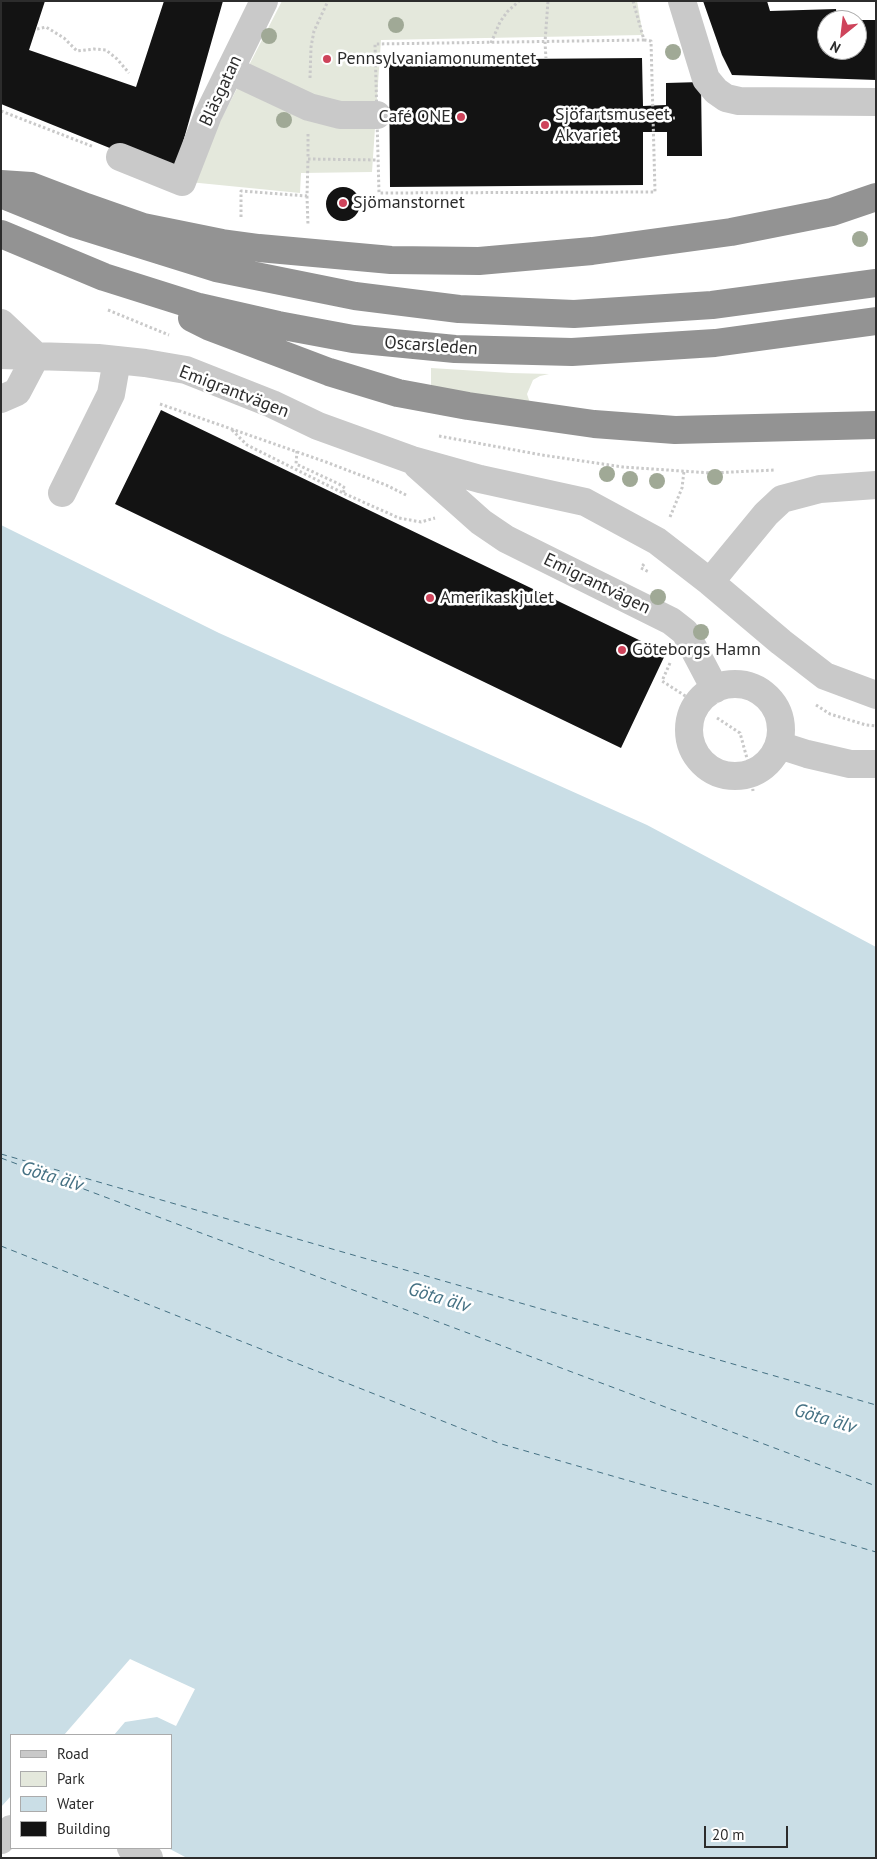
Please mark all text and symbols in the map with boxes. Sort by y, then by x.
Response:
north arrow [817,10,867,60]
text: N [827,37,844,57]
place label: Pennsylvaniamonumentet [337,48,536,70]
street label: Bläsgatan [195,52,247,130]
marker: Pennsylvaniamonumentet [321,53,333,65]
place label: Sjöfartsmuseet Akvariet [555,104,670,146]
place label: Café ONE [379,106,451,128]
marker: Café ONE [455,111,467,123]
marker: Sjöfartsmuseet Akvariet [539,119,551,131]
place label: Sjömanstornet [353,192,465,214]
marker: Sjömanstornet [337,197,349,209]
street label: Oscarsleden [384,332,478,360]
street label: Emigrantvägen [176,361,292,423]
street label: Emigrantvägen [540,549,654,619]
place label: Amerikaskjulet [440,587,554,609]
marker: Amerikaskjulet [424,592,436,604]
place label: Göteborgs Hamn [632,639,761,661]
marker: Göteborgs Hamn [616,644,628,656]
water label: Göta älv [18,1157,86,1197]
water label: Göta älv [405,1278,473,1318]
water label: Göta älv [791,1399,859,1439]
legend [10,1734,172,1849]
text: Road [57,1744,89,1763]
text: Park [57,1769,85,1788]
text: Water [57,1794,94,1813]
scale bar [707,1816,791,1848]
text: Building [57,1819,111,1838]
text: 20 m [712,1825,745,1844]

